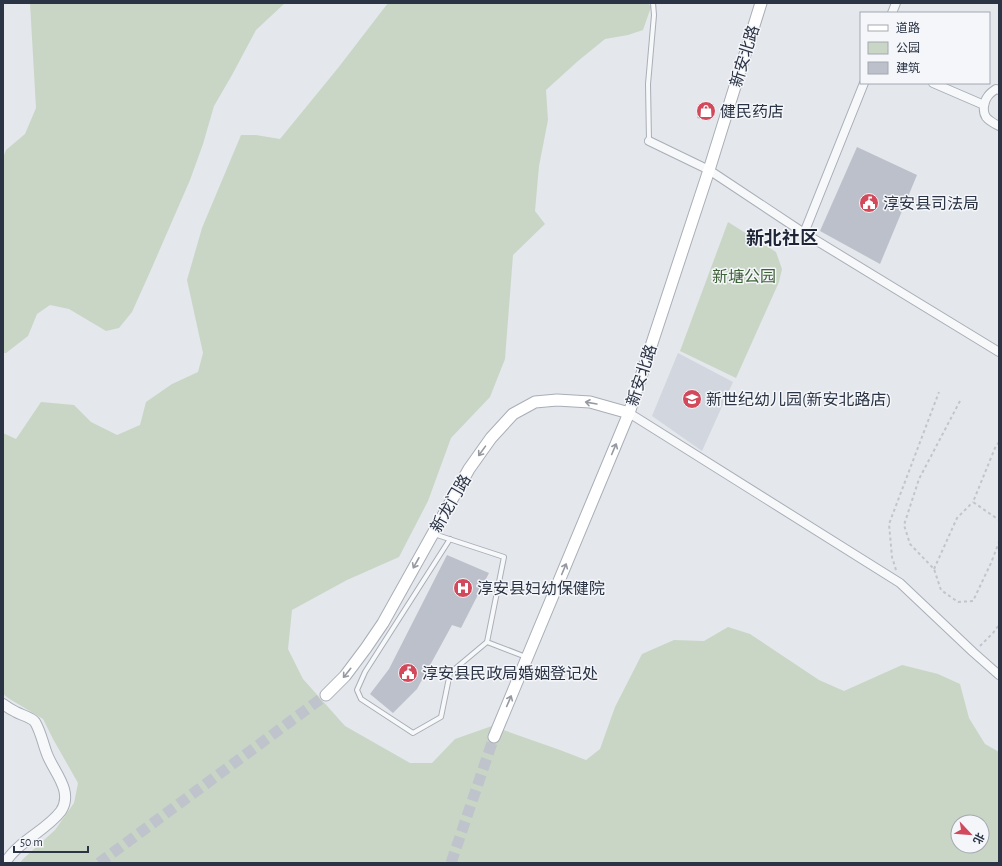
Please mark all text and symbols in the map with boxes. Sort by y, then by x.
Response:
legend [860,12,990,84]
text: 道路 [896,21,920,34]
street label: 新安北路 [727,23,762,89]
text: 公园 [896,42,920,54]
text: 建筑 [896,61,920,74]
shop icon: 健民药店 [695,100,717,122]
place label: 健民药店 [720,103,784,120]
public building icon: 淳安县司法局 [858,192,880,214]
place label: 淳安县司法局 [883,195,979,212]
district label: 新北社区 [746,228,818,248]
park label: 新塘公园 [712,268,776,285]
street label: 新安北路 [624,342,659,408]
school or university icon: 新世纪幼儿园(新安北路店) [681,388,703,410]
place label: 新世纪幼儿园(新安北路店) [706,391,892,408]
one-way arrow [585,399,598,407]
one-way arrow [611,443,618,455]
one-way arrow [478,445,486,456]
street label: 新龙门路 [427,471,474,535]
one-way arrow [412,557,420,569]
one-way arrow [561,563,568,575]
hospital icon: 淳安县妇幼保健院 [452,577,474,599]
place label: 淳安县妇幼保健院 [477,580,605,597]
public building icon: 淳安县民政局婚姻登记处 [397,662,419,684]
place label: 淳安县民政局婚姻登记处 [422,665,598,682]
one-way arrow [343,668,352,678]
one-way arrow [505,696,513,708]
north arrow [950,814,990,854]
scale bar [14,828,88,854]
text: 北 [971,831,986,846]
text: 50 m [20,836,43,848]

